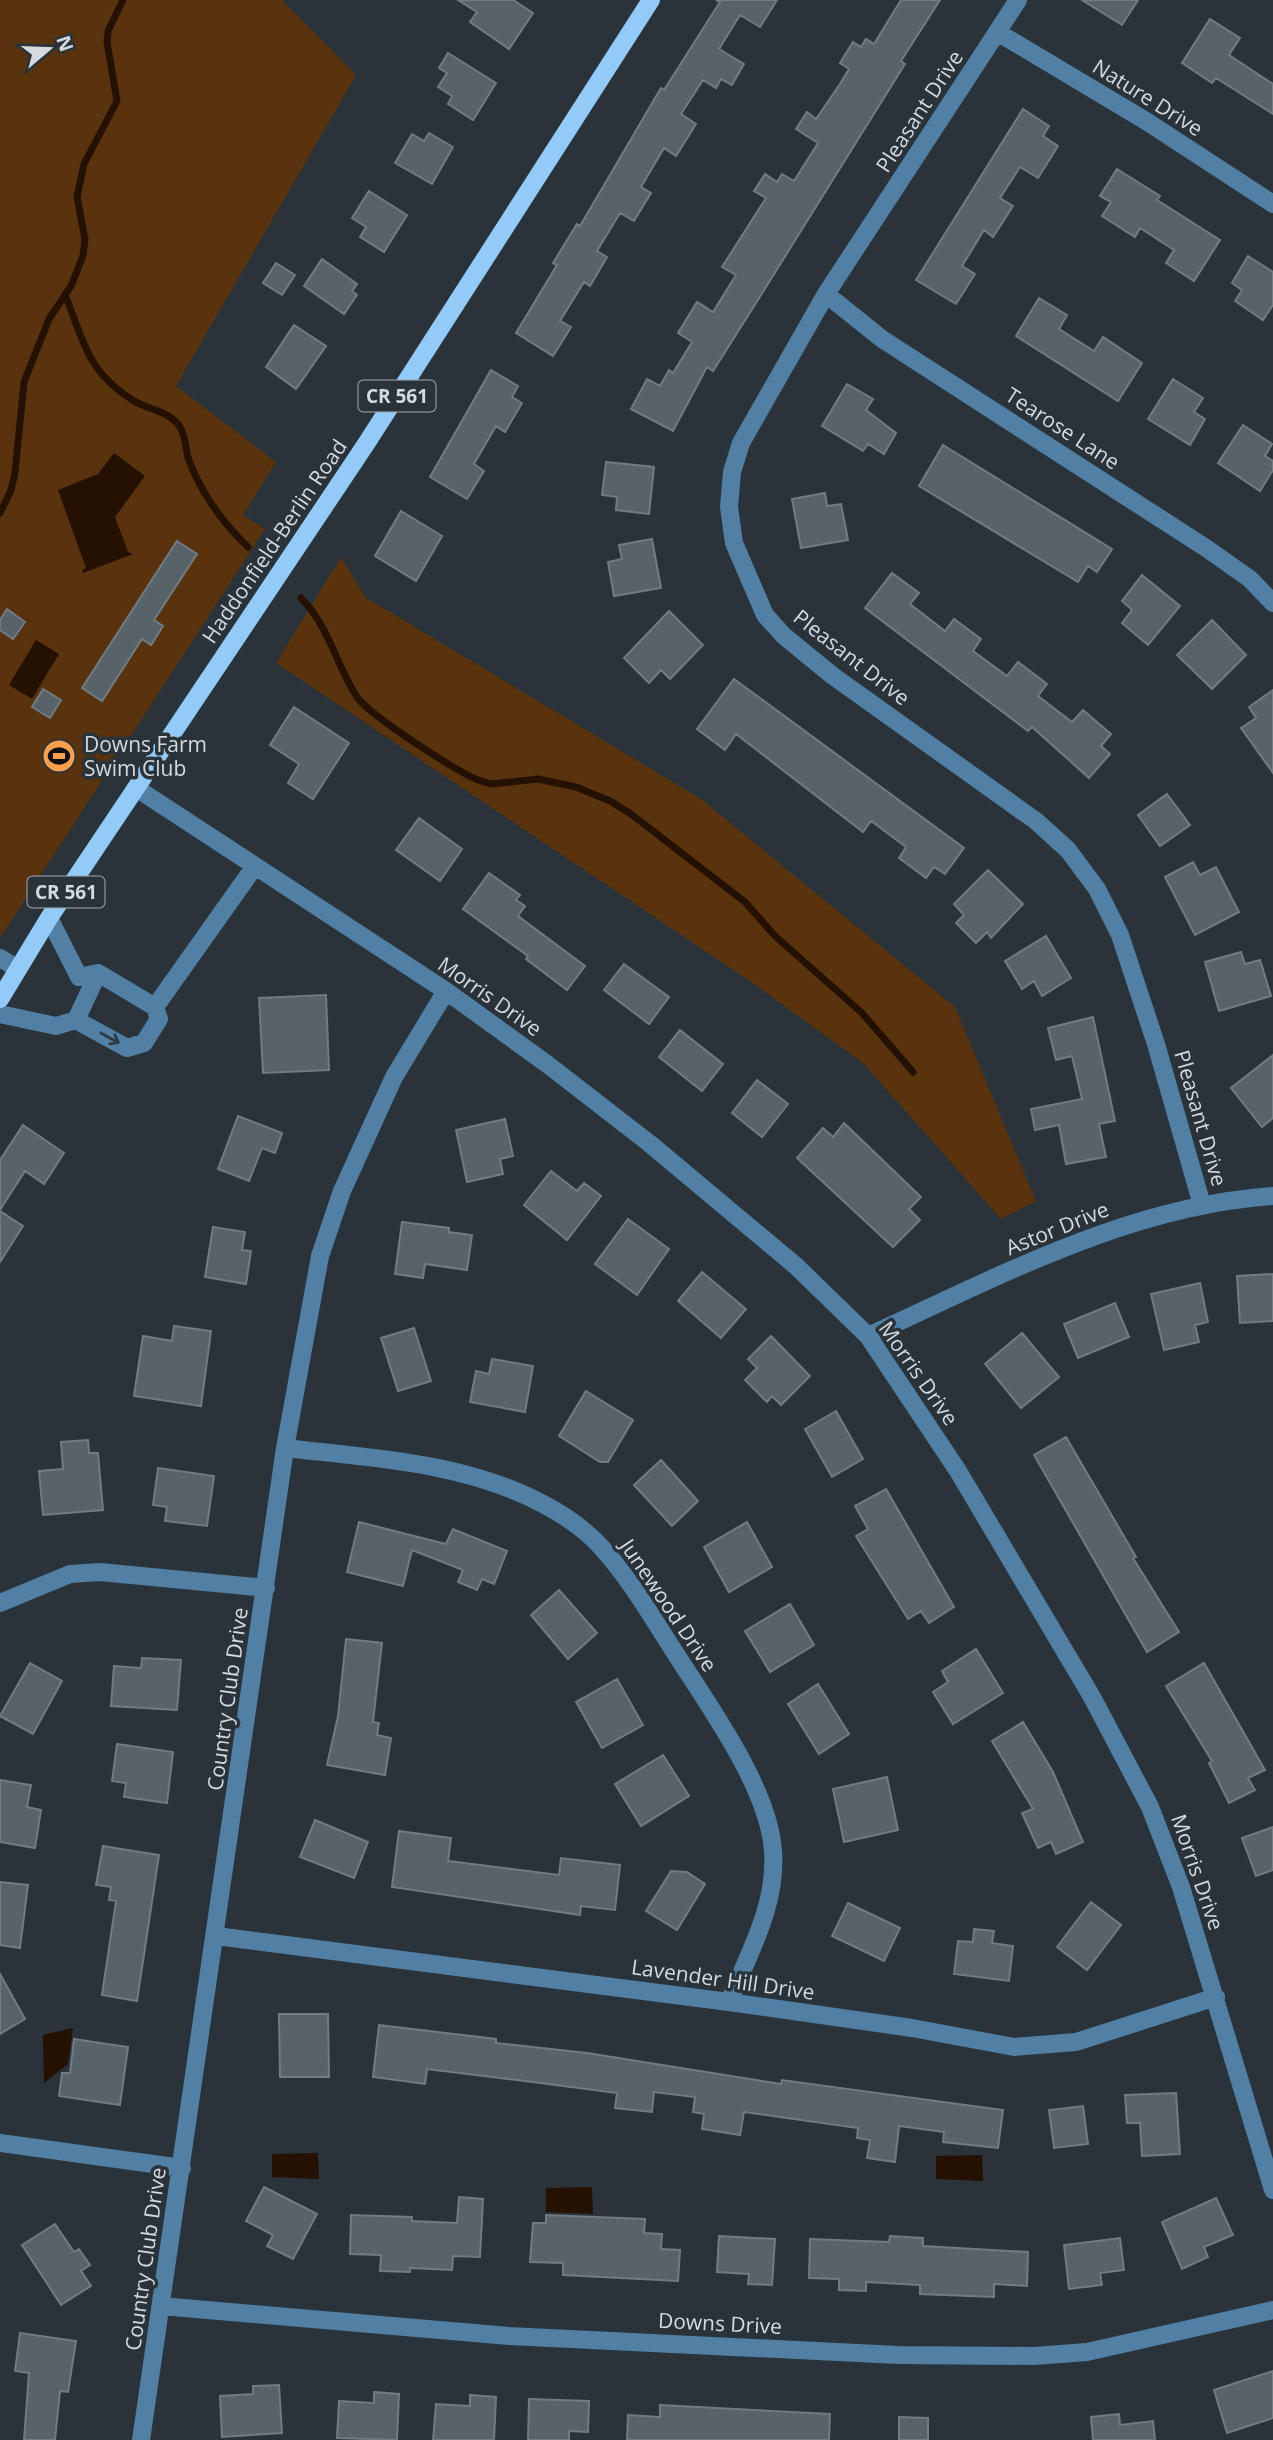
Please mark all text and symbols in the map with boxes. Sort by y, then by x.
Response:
north arrow [14,14,84,84]
text: N [50,32,80,55]
street label: Pleasant Drive [869,45,969,177]
street label: Nature Drive [1088,52,1208,142]
road number: CR 561 [358,380,436,412]
street label: Tearose Lane [1001,381,1125,475]
street label: Haddonfield-Berlin Road [195,434,353,648]
street label: Pleasant Drive [788,603,916,711]
place label: Downs Farm Swim Club [84,730,207,782]
sports icon: Downs Farm Swim Club [40,737,78,775]
road number: CR 561 [28,876,104,908]
street label: Morris Drive [432,950,548,1042]
one-way arrow [99,1032,120,1045]
street label: Pleasant Drive [1168,1047,1234,1189]
street label: Astor Drive [1001,1195,1113,1261]
street label: Morris Drive [873,1315,965,1431]
street label: Junewood Drive [613,1531,724,1677]
street label: Country Club Drive [200,1606,254,1792]
street label: Morris Drive [1165,1810,1231,1934]
street label: Lavender Hill Drive [630,1952,816,2006]
street label: Country Club Drive [118,2166,172,2352]
street label: Downs Drive [657,2306,783,2340]

